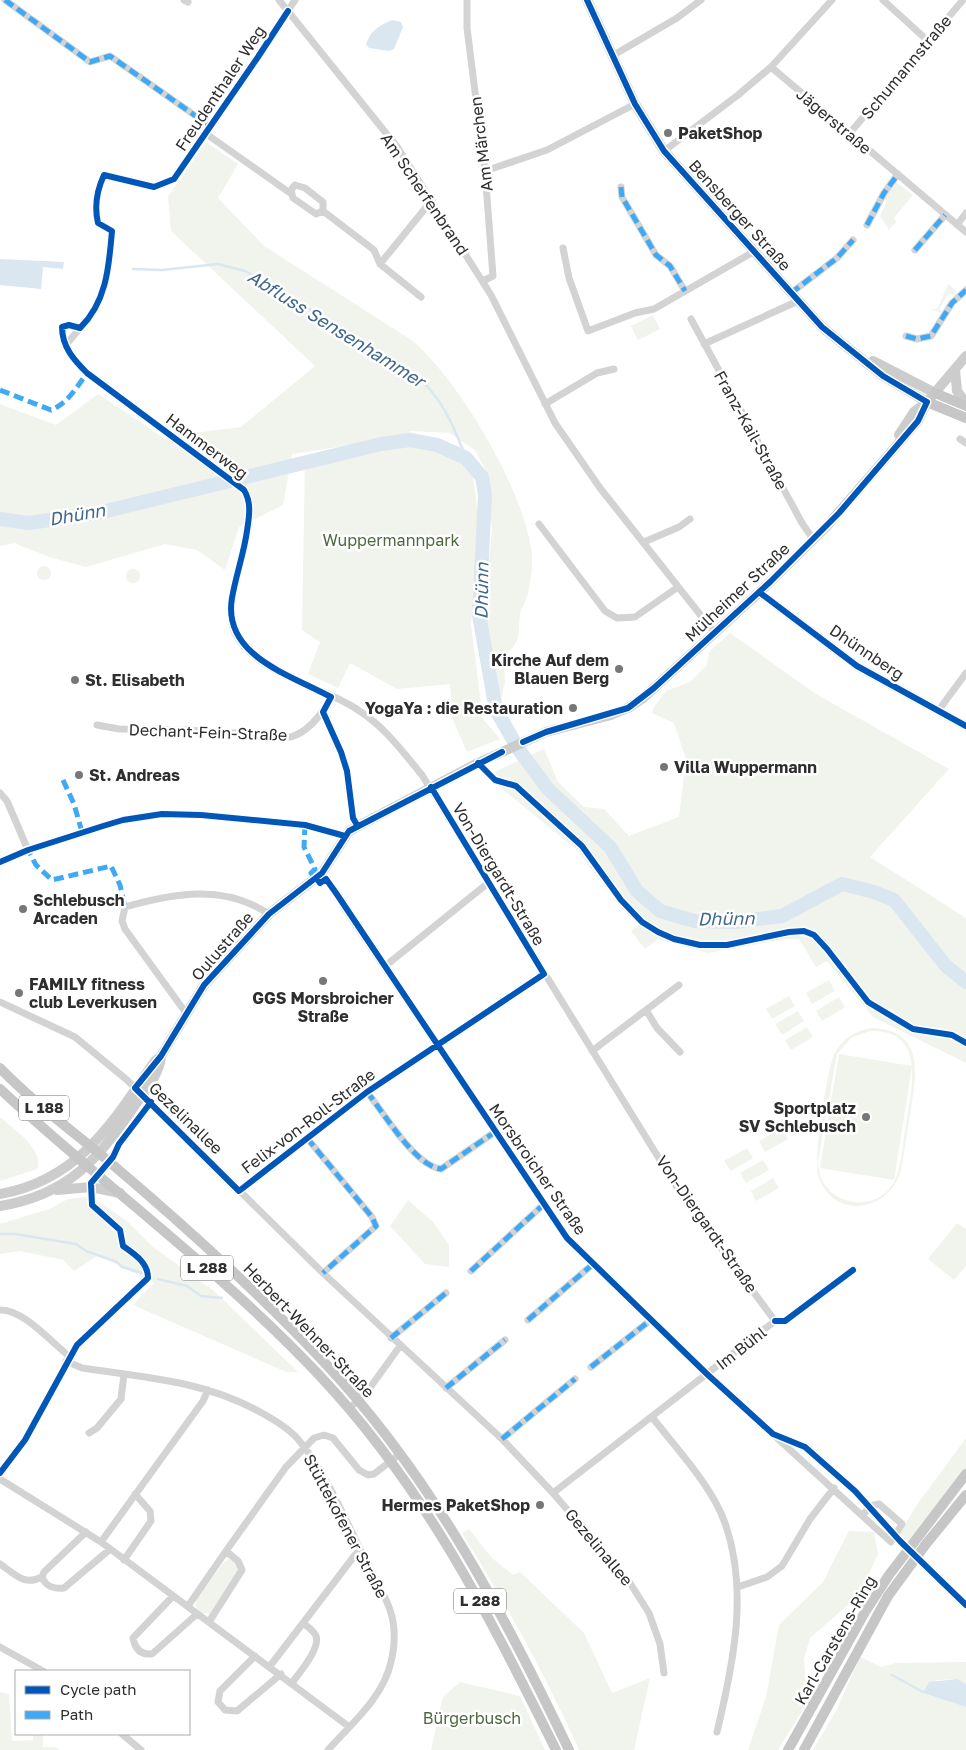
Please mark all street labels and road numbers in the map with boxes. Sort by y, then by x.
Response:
street label: Schumannstraße [857,11,955,123]
street label: Freudenthaler Weg [171,21,269,155]
street label: Jägerstraße [792,84,876,158]
street label: Am Märchen [465,95,497,193]
street label: Am Scherfenbrand [377,129,473,259]
street label: Bensberger Straße [685,155,795,275]
street label: Franz-Kail-Straße [710,367,792,493]
street label: Hammerweg [162,409,252,483]
street label: Mülheimer Straße [681,538,793,646]
street label: Dhünnberg [826,620,908,684]
street label: Dechant-Fein-Straße [128,719,288,745]
street label: Von-Diergardt-Straße [448,799,550,949]
street label: Oulustraße [187,907,257,985]
street label: Felix-von-Roll-Straße [237,1064,379,1178]
street label: Gezelinallee [145,1078,227,1158]
road number: L 188 [19,1096,69,1120]
street label: Morsbroicher Straße [485,1099,591,1239]
street label: Von-Diergardt-Straße [652,1151,762,1297]
road number: L 288 [181,1256,233,1280]
street label: Herbert-Wehner-Straße [239,1258,379,1402]
street label: Im Bühl [712,1322,770,1374]
street label: Stüttekofener Straße [300,1450,392,1602]
street label: Gezelinallee [561,1504,637,1590]
street label: Karl-Carstens-Ring [790,1572,880,1708]
road number: L 288 [454,1588,506,1614]

